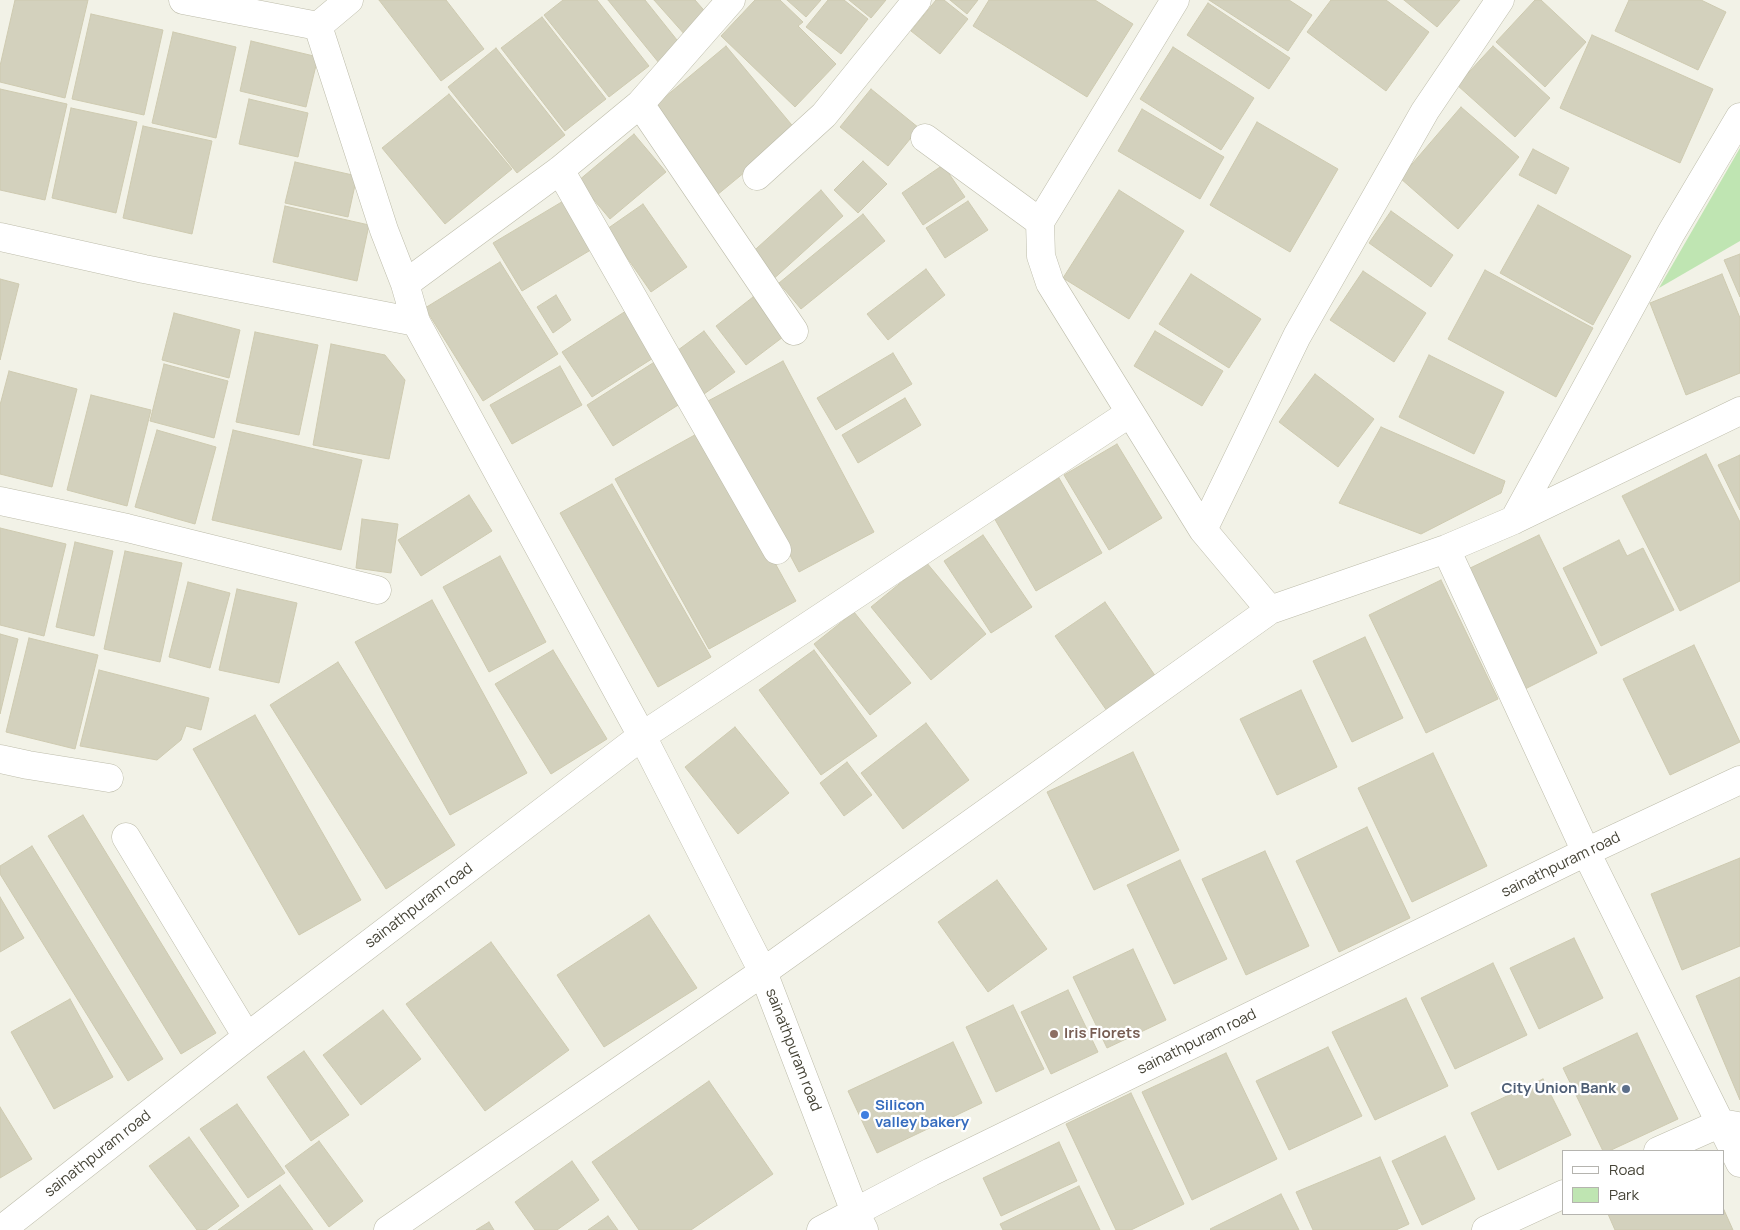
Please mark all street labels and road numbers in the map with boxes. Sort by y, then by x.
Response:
street label: sainathpuram road [1499,828,1623,902]
street label: sainathpuram road [362,860,476,952]
street label: sainathpuram road [761,986,825,1114]
street label: sainathpuram road [1135,1005,1259,1079]
street label: sainathpuram road [41,1107,155,1201]

